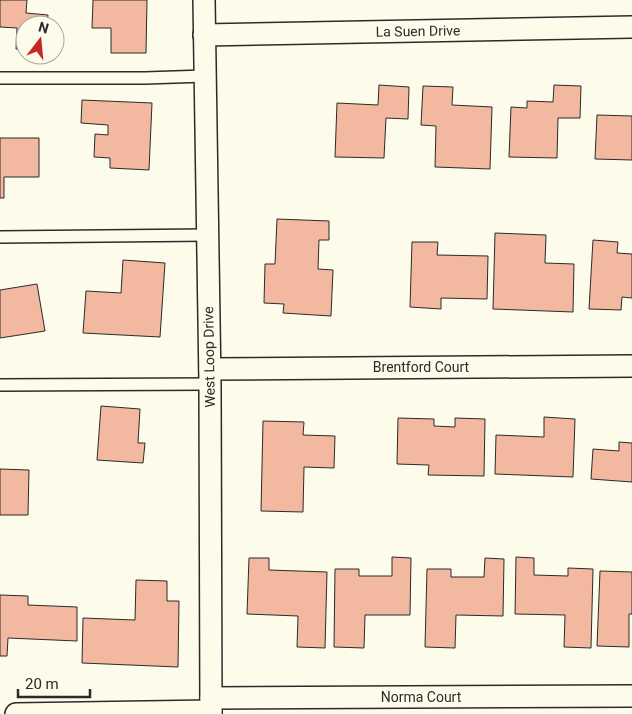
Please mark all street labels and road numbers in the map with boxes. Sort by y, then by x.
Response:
street label: La Suen Drive [375,22,461,40]
street label: West Loop Drive [200,306,218,408]
street label: Brentford Court [373,359,470,375]
street label: Norma Court [381,689,462,705]

